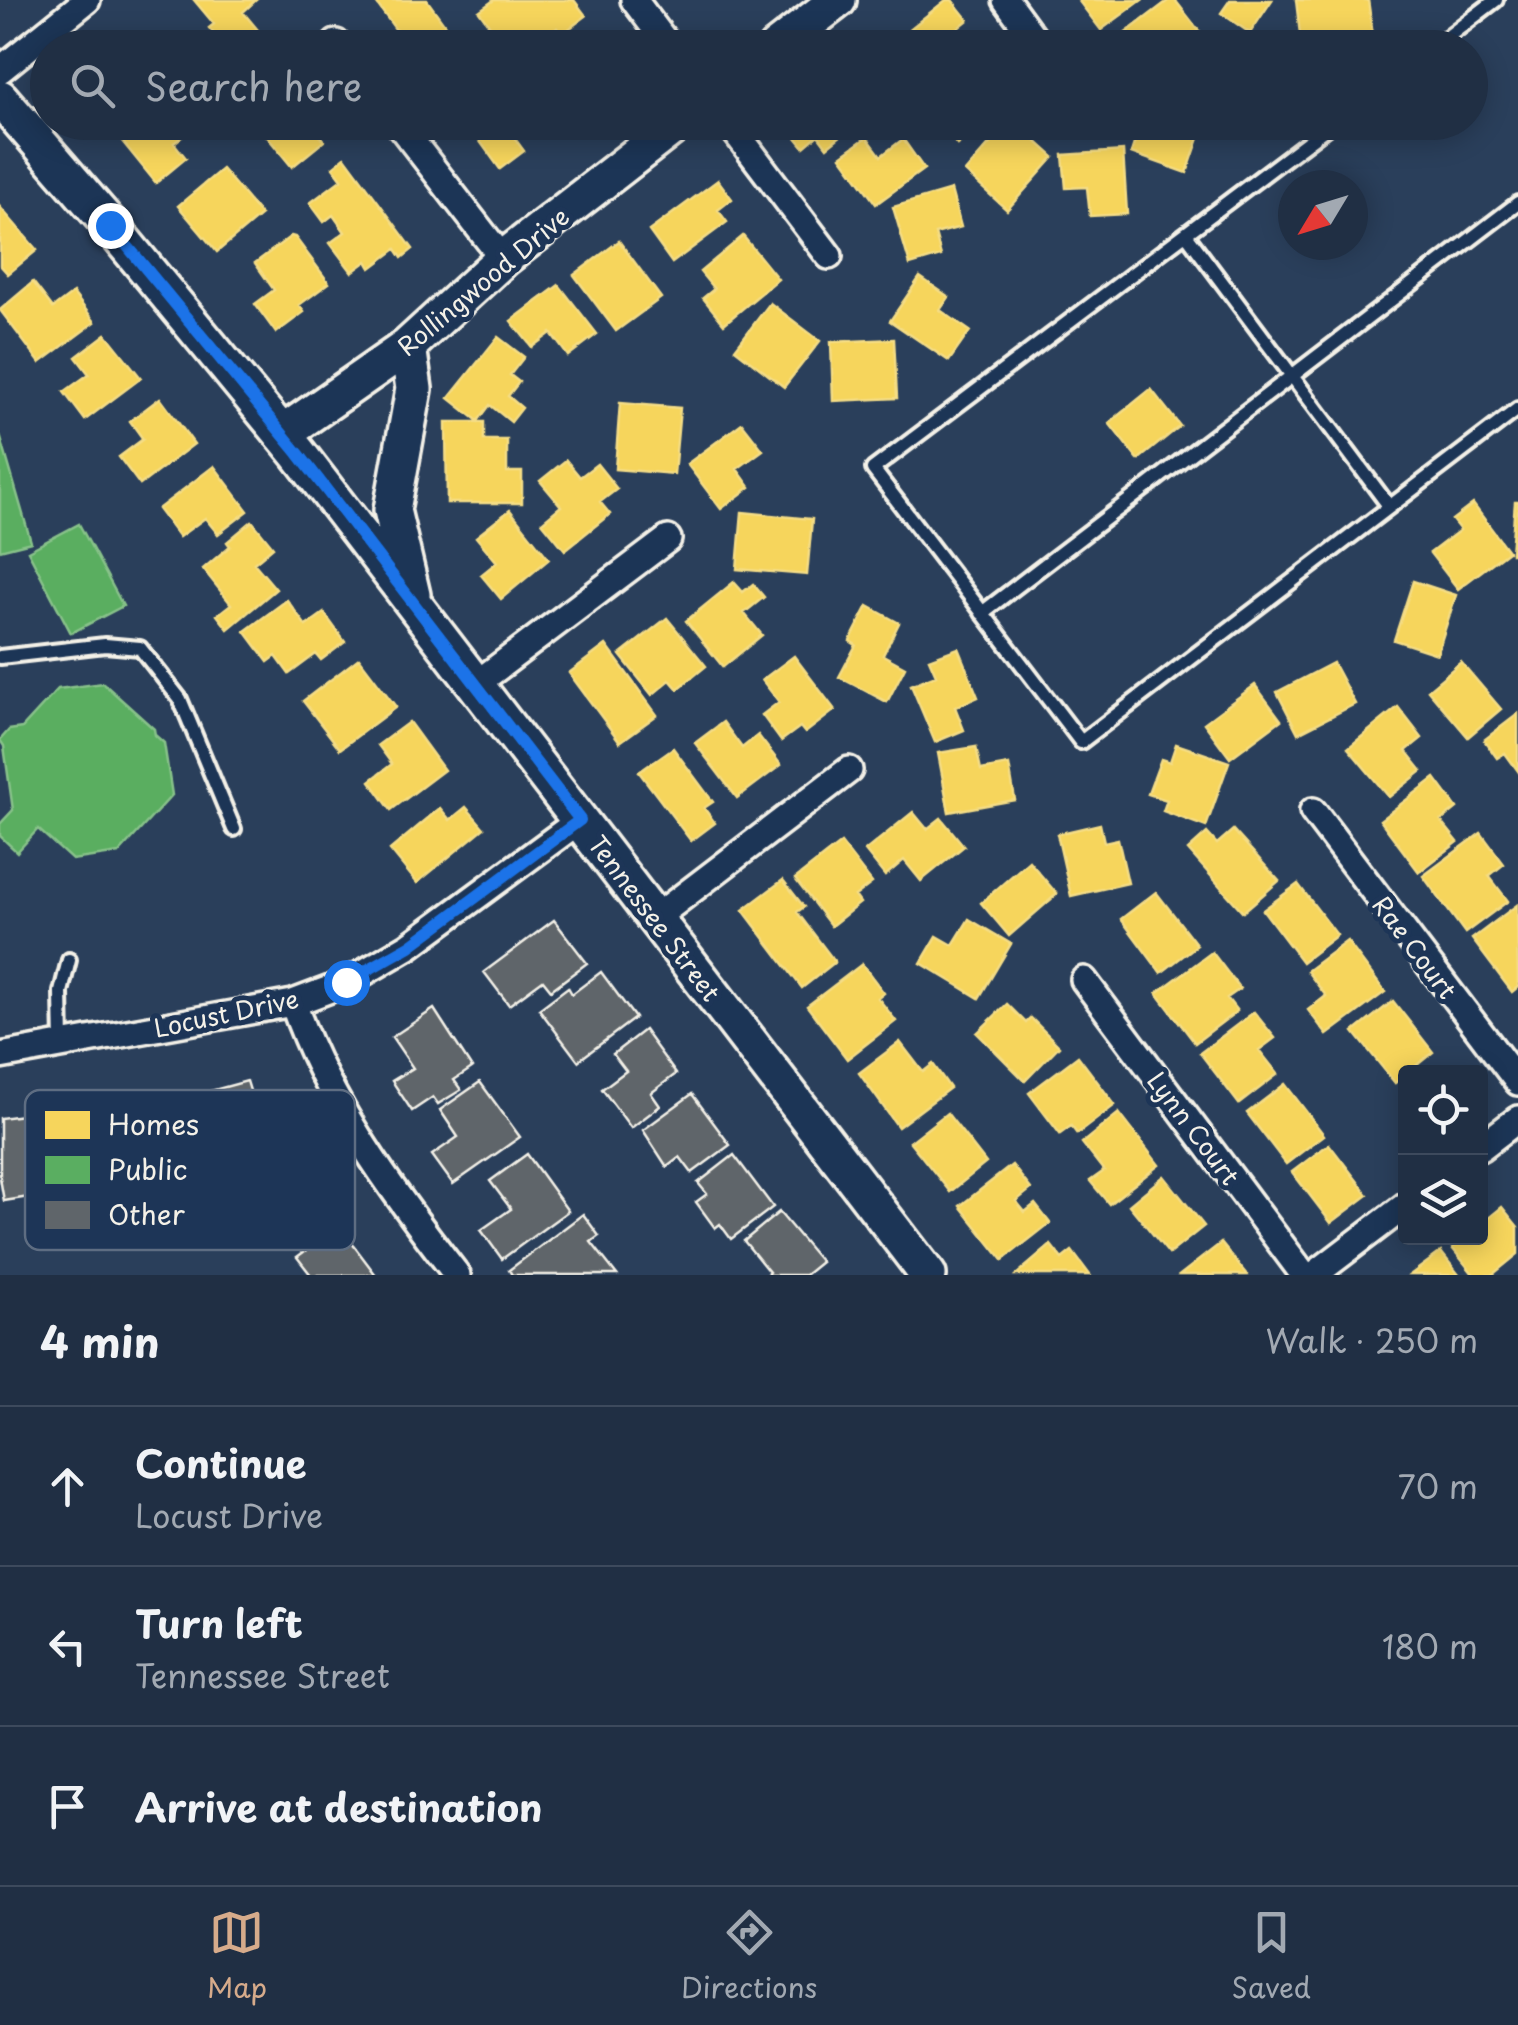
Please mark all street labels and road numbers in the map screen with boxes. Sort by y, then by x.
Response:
street label: Rollingwood Drive [389,198,577,364]
street label: Tennessee Street [580,827,730,1009]
street label: Rae Court [1363,887,1467,1007]
street label: Locust Drive [150,979,302,1047]
street label: Lynn Court [1139,1063,1249,1193]

